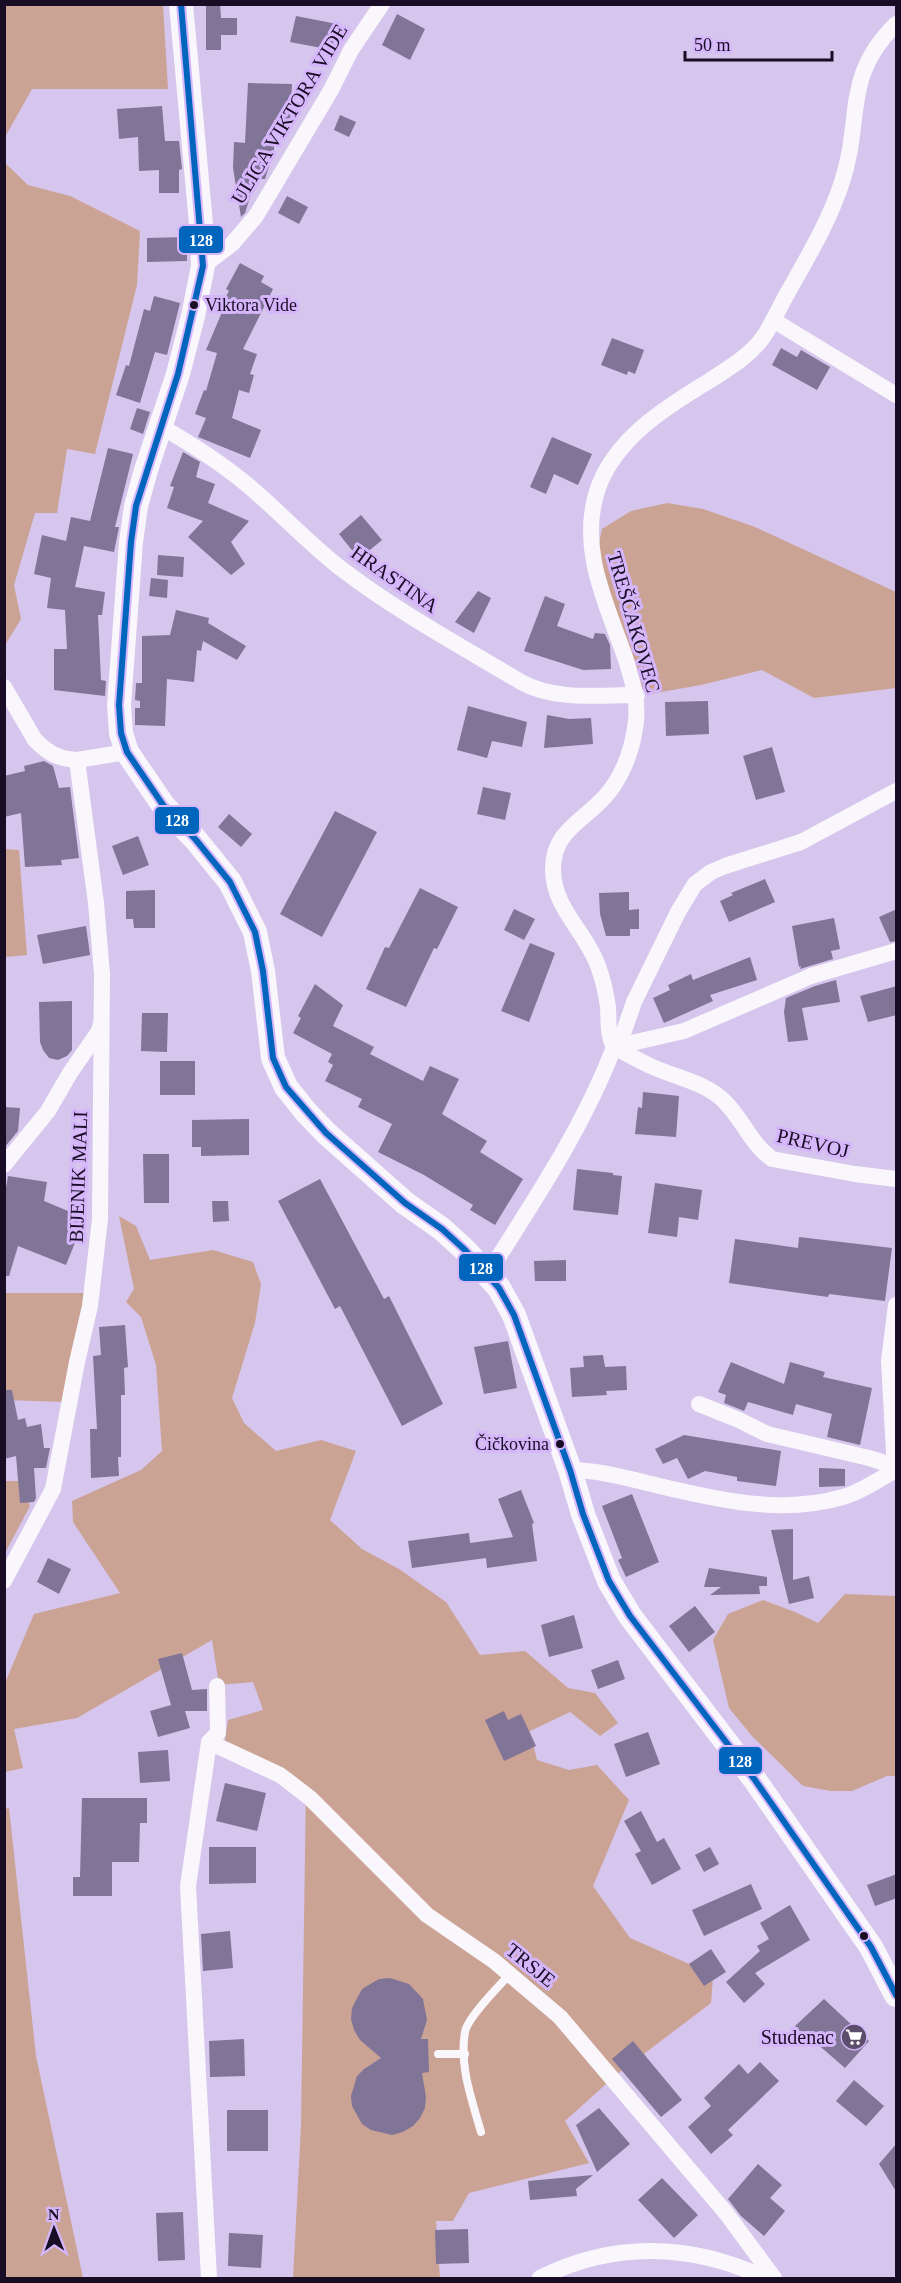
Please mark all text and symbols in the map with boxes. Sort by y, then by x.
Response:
street label: ULICA VIKTORA VIDE [227,20,351,208]
scale bar [685,24,832,62]
text: 50 m [694,35,731,55]
line badge: 128 [178,225,224,254]
text: 128 [189,232,213,249]
place label: Viktora Vide [205,295,297,315]
marker: Viktora Vide [188,299,200,311]
street label: HRASTINA [347,541,443,617]
street label: TREŠČAKOVEC [603,549,666,695]
line badge: 128 [154,806,200,835]
text: 128 [165,812,189,829]
street label: BIJENIK MALI [65,1111,91,1243]
street label: PREVOJ [775,1124,851,1162]
line badge: 128 [458,1253,504,1282]
text: 128 [469,1260,493,1277]
place label: Čičkovina [475,1433,549,1454]
marker: Čičkovina [554,1438,566,1450]
line badge: 128 [718,1746,763,1775]
text: 128 [728,1753,752,1770]
unlabelled marker [858,1930,870,1942]
street label: TRSJE [502,1939,560,1991]
supermarket icon: Studenac [839,2022,869,2052]
place label: Studenac [761,2026,834,2048]
north arrow [24,2199,84,2259]
text: N [48,2206,60,2223]

